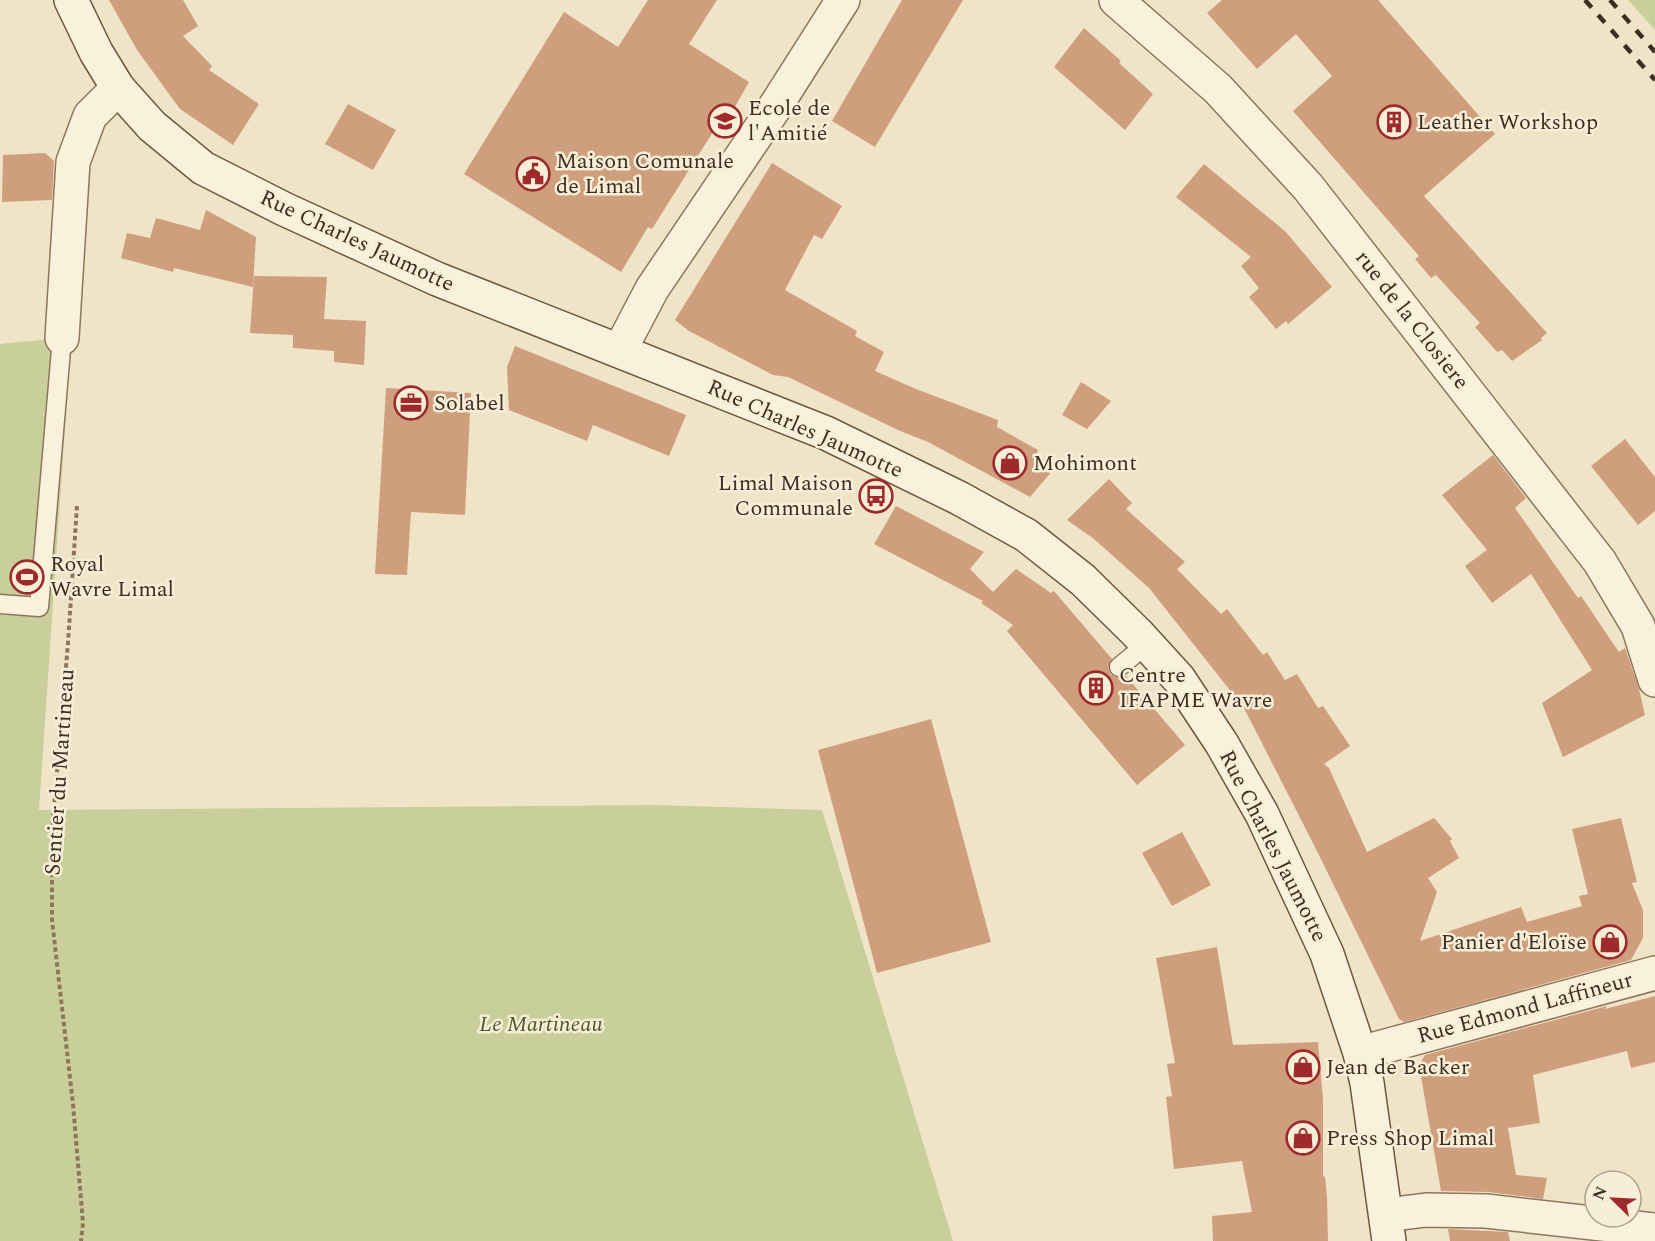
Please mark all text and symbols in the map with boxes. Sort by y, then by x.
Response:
place label: Ecole de l'Amitié [748,92,830,150]
school or university icon: Ecole de l'Amitié [707,103,743,139]
building icon: Leather Workshop [1376,104,1412,140]
place label: Leather Workshop [1417,106,1598,139]
place label: Maison Comunale de Limal [556,145,734,203]
public building icon: Maison Comunale de Limal [515,156,551,192]
street label: Rue Charles Jaumotte [254,181,460,301]
street label: rue de la Closiere [1347,243,1477,397]
street label: Rue Charles Jaumotte [702,371,908,487]
office icon: Solabel [393,385,429,421]
place label: Solabel [434,387,505,420]
shop icon: Mohimont [992,445,1028,481]
place label: Mohimont [1033,447,1137,480]
place label: Limal Maison Communale [718,467,853,525]
bus stop icon: Limal Maison Communale [858,478,894,514]
place label: Royal Wavre Limal [50,548,174,606]
sports icon: Royal Wavre Limal [9,559,45,595]
place label: Centre IFAPME Wavre [1119,659,1272,717]
street label: Sentier du Martineau [36,667,84,877]
building icon: Centre IFAPME Wavre [1078,670,1114,706]
street label: Rue Charles Jaumotte [1210,744,1336,948]
shop icon: Panier d'Eloïse [1592,924,1628,960]
place label: Panier d'Eloïse [1441,926,1587,959]
street label: Rue Edmond Laffineur [1414,963,1637,1053]
park label: Le Martineau [479,1008,603,1041]
shop icon: Jean de Backer [1285,1049,1321,1085]
place label: Jean de Backer [1326,1051,1470,1084]
shop icon: Press Shop Limal [1285,1120,1321,1156]
place label: Press Shop Limal [1326,1122,1495,1155]
north arrow [1583,1169,1643,1229]
text: N [1587,1182,1614,1204]

